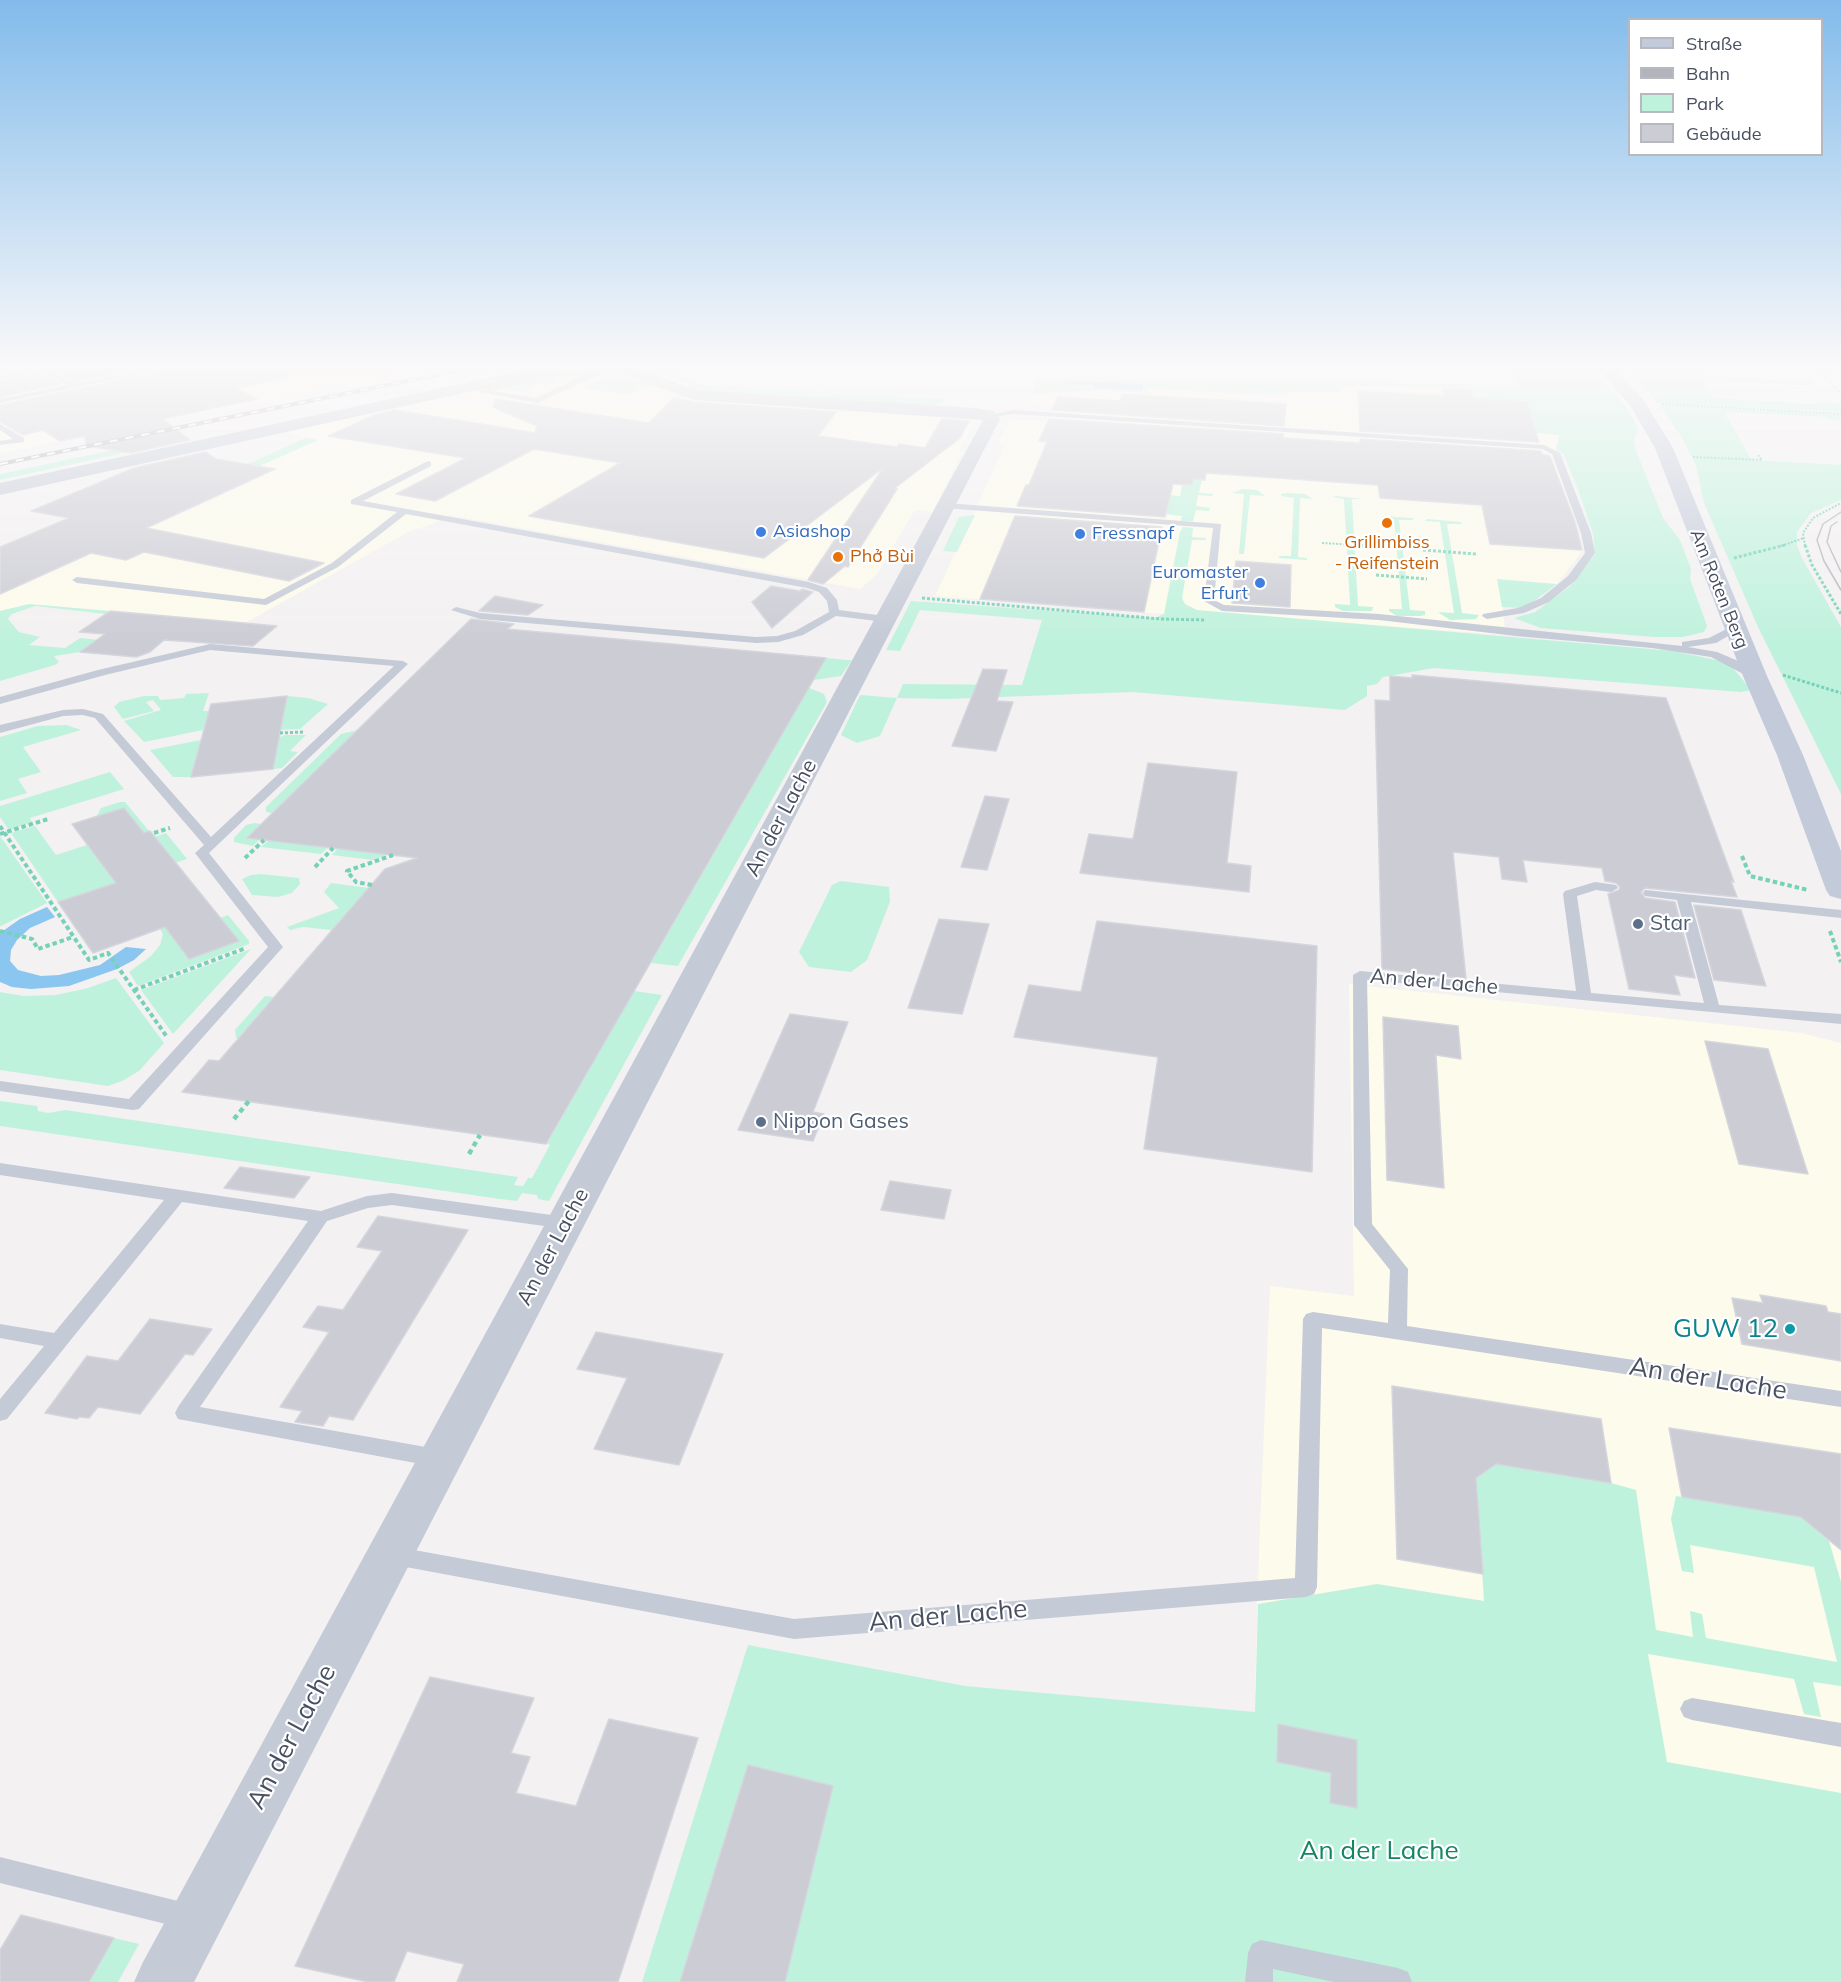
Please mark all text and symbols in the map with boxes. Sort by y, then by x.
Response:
legend [1628,18,1823,156]
text: Straße [1686,32,1742,55]
text: Bahn [1686,62,1730,85]
text: Park [1686,92,1724,115]
text: Gebäude [1686,122,1762,145]
marker: Grillimbiss - Reifenstein [1380,516,1394,530]
place label: Asiashop [773,521,851,543]
place label: Fressnapf [1092,523,1174,545]
marker: Asiashop [754,525,768,539]
street label: Am Roten Berg [1685,526,1753,652]
marker: Fressnapf [1073,527,1087,541]
place label: Grillimbiss - Reifenstein [1335,532,1439,574]
place label: Phở Bùi [850,546,914,568]
marker: Phở Bùi [831,550,845,564]
place label: Euromaster Erfurt [1152,562,1248,604]
marker: Euromaster Erfurt [1253,576,1267,590]
street label: An der Lache [740,755,822,881]
place label: Star [1650,911,1691,937]
marker: Star [1631,917,1645,931]
street label: An der Lache [1369,964,1499,1000]
place label: Nippon Gases [773,1109,909,1135]
marker: Nippon Gases [754,1115,768,1129]
street label: An der Lache [512,1184,594,1310]
place label: GUW 12 [1673,1313,1778,1345]
marker: GUW 12 [1783,1322,1797,1336]
street label: An der Lache [1627,1351,1789,1407]
street label: An der Lache [867,1594,1029,1638]
street label: An der Lache [241,1659,343,1815]
park label: An der Lache [1299,1835,1459,1867]

